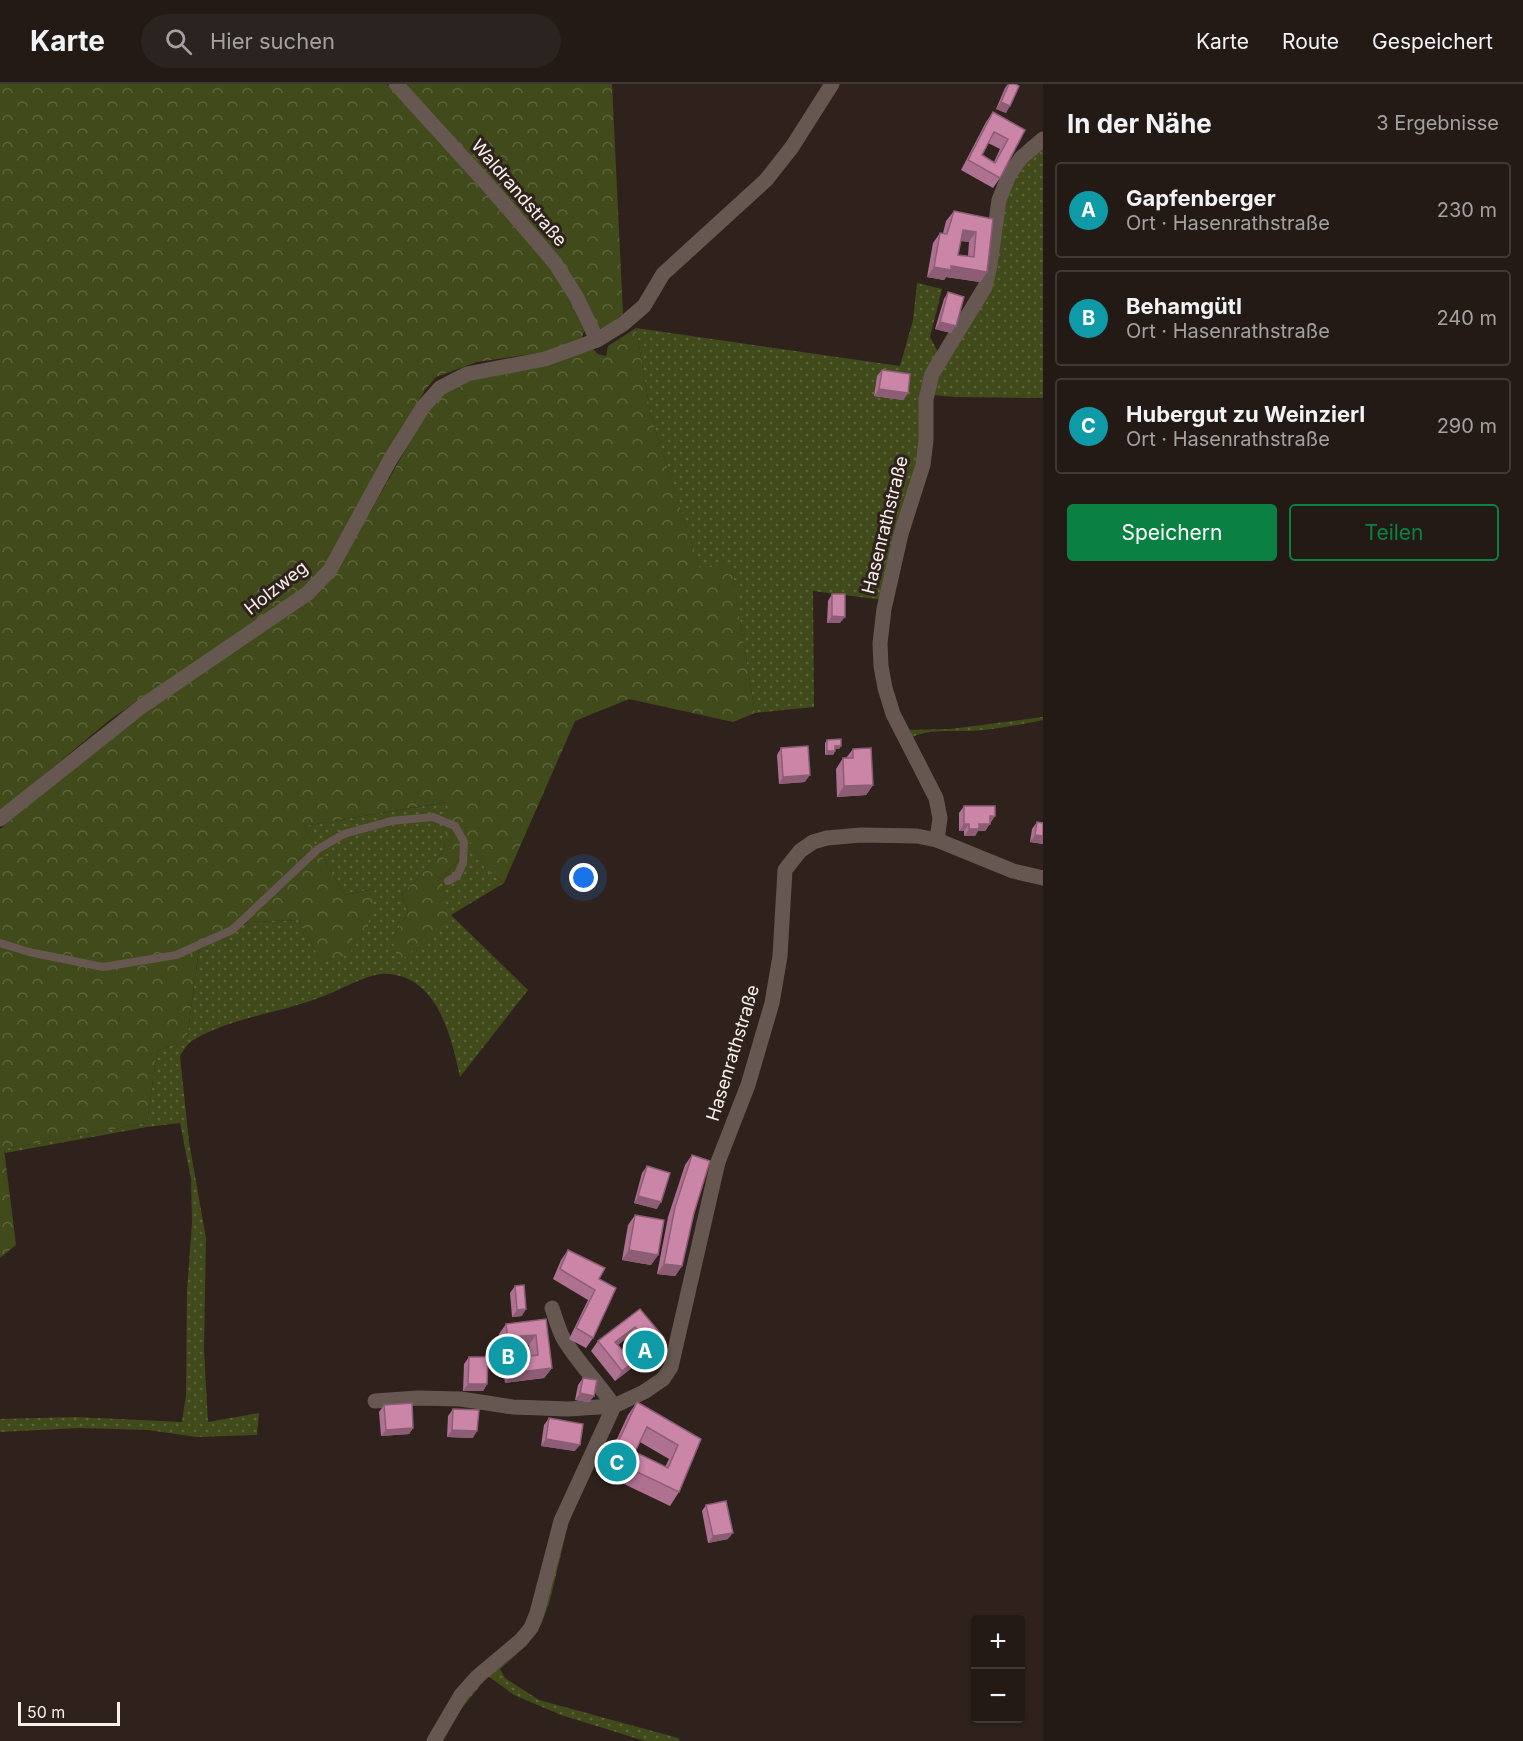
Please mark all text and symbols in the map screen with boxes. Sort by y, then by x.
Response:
search box [141,14,561,68]
text: Karte [30,24,105,58]
icon: search [162,25,195,58]
text: Hier suchen [210,28,335,54]
text: Karte [1196,29,1249,54]
text: Route [1282,29,1339,54]
text: Gespeichert [1372,29,1493,54]
text: In der Nähe [1067,108,1212,139]
text: 3 Ergebnisse [1376,111,1499,135]
street label: Waldrandstraße [467,135,571,250]
text: Gapfenberger [1126,185,1276,211]
text: A [1081,198,1096,222]
text: 230 m [1437,198,1497,222]
text: Ort · Hasenrathstraße [1126,211,1330,235]
text: Behamgütl [1126,293,1242,319]
text: B [1082,306,1095,330]
text: 240 m [1436,306,1497,330]
text: Ort · Hasenrathstraße [1126,319,1330,343]
text: Hubergut zu Weinzierl [1126,401,1365,427]
text: C [1081,414,1096,438]
text: 290 m [1437,414,1497,438]
text: Ort · Hasenrathstraße [1126,427,1330,451]
street label: Hasenrathstraße [857,454,912,596]
button: Speichern [1067,504,1277,561]
button: Teilen [1289,504,1499,561]
street label: Holzweg [240,556,311,619]
your location [569,863,598,892]
street label: Hasenrathstraße [702,982,763,1124]
pin: A [626,1328,664,1372]
pin: B [488,1334,528,1378]
pin: C [598,1440,636,1484]
map controls [971,1615,1025,1723]
button: + [971,1615,1025,1669]
button: − [971,1669,1025,1723]
scale bar [18,1699,120,1726]
text: 50 m [27,1702,65,1722]

